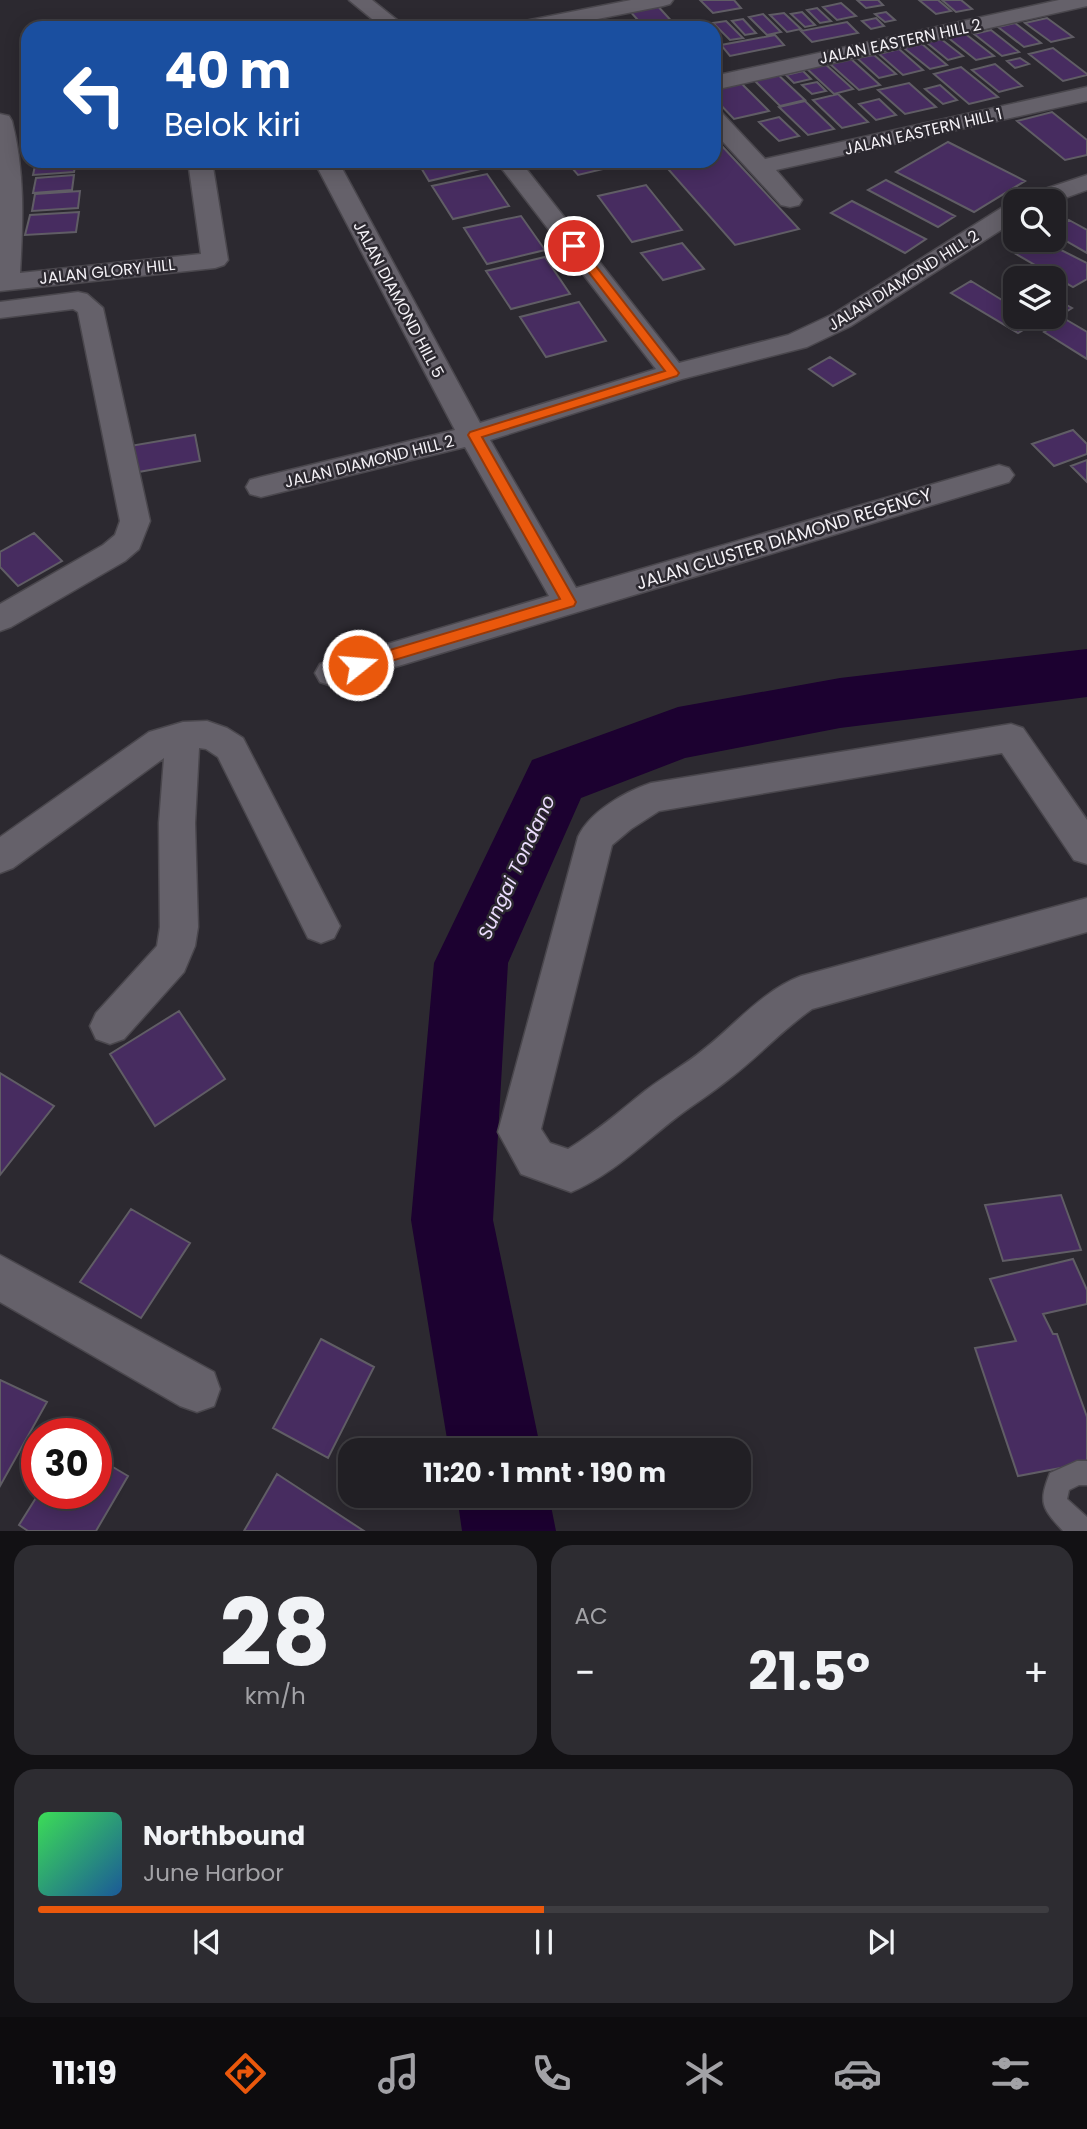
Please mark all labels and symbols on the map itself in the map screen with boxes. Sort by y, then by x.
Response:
street label: JALAN EASTERN HILL 2 [817,13,983,70]
street label: JALAN EASTERN HILL 1 [842,102,1004,161]
pin [544,216,604,276]
street label: JALAN DIAMOND HILL 5 [347,217,450,382]
street label: JALAN DIAMOND HILL 2 [823,225,983,336]
street label: JALAN GLORY HILL [38,253,176,290]
street label: JALAN DIAMOND HILL 2 [282,429,456,494]
street label: JALAN CLUSTER DIAMOND REGENCY [633,481,935,595]
position arrow [321,628,395,702]
water label: Sungai Tondano [471,791,562,944]
speed limit sign: 30 [21,1418,112,1509]

